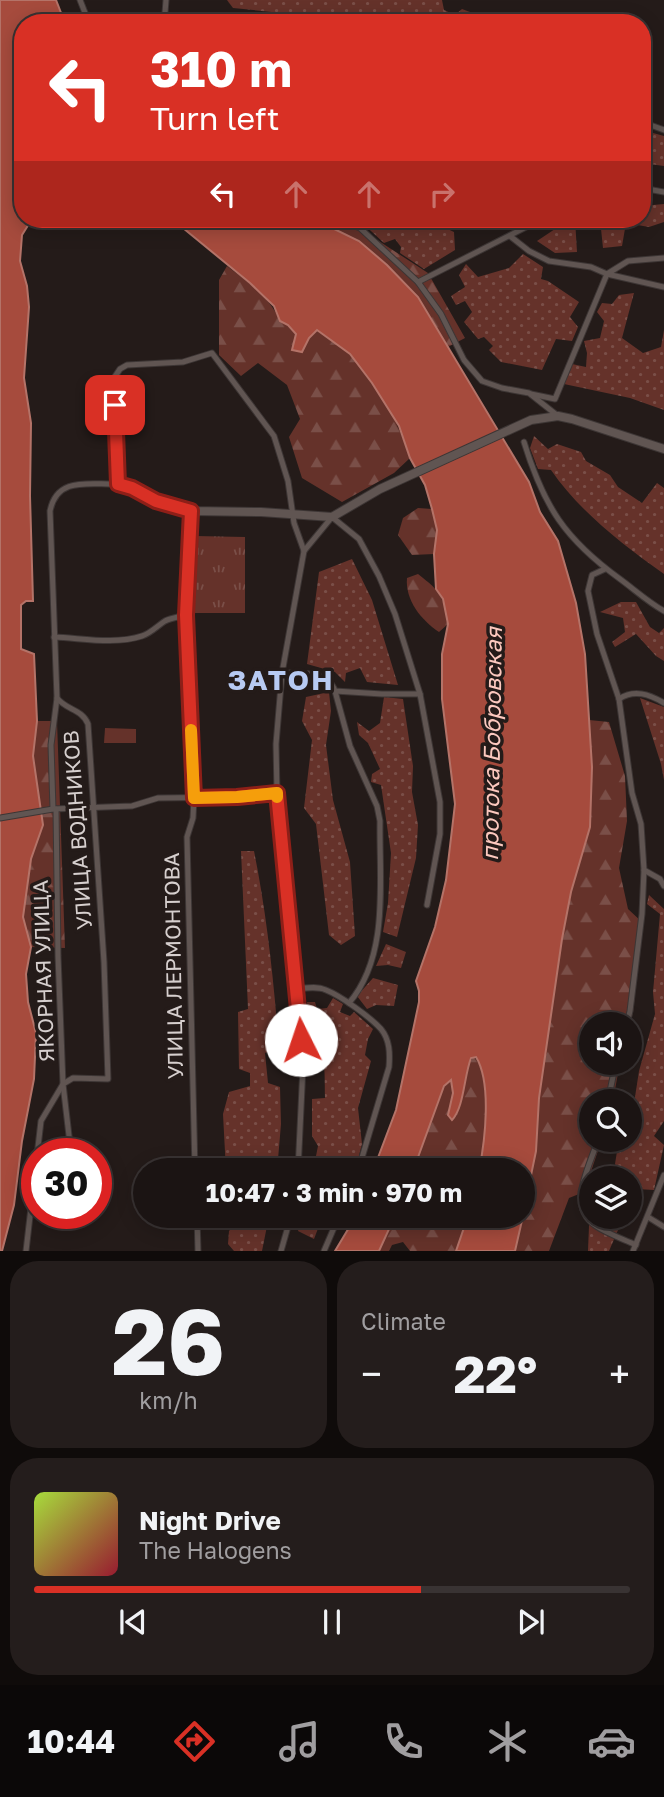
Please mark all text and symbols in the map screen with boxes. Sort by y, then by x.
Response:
text: 310 m [150,39,292,98]
icon: left [35,42,126,133]
text: Turn left [150,99,279,137]
icon: left [204,175,242,213]
icon: ahead [277,175,315,213]
icon: ahead [350,175,388,213]
icon: right [423,175,461,213]
pin [85,375,145,435]
icon: arrive [96,386,134,424]
water label: протока Бобровская [475,625,507,861]
district label: ЗАТОН [228,663,334,696]
street label: УЛИЦА ВОДНИКОВ [57,730,97,931]
street label: УЛИЦА ЛЕРМОНТОВА [158,852,188,1080]
street label: ЯКОРНАЯ УЛИЦА [27,880,59,1063]
position arrow [264,1003,338,1077]
map controls [579,1012,642,1229]
button: sound [579,1012,642,1075]
button: search [579,1089,642,1152]
speed limit sign: 30 [21,1138,112,1229]
button: layers [579,1166,642,1229]
text: 10:47 · 3 min · 970 m [206,1177,462,1208]
text: 26 [112,1286,225,1395]
text: Climate [361,1307,446,1335]
text: 22° [454,1342,537,1404]
text: − [361,1351,382,1396]
text: + [609,1351,630,1396]
text: km/h [139,1386,198,1414]
text: Night Drive [139,1505,281,1536]
text: The Halogens [139,1536,292,1564]
icon: previous [114,1603,152,1641]
icon: pause [313,1603,351,1641]
icon: next [512,1603,550,1641]
icon: directions [170,1717,219,1766]
icon: music [275,1717,324,1766]
icon: phone [379,1717,428,1766]
icon: climate [483,1717,532,1766]
icon: car [587,1717,636,1766]
text: 10:44 [28,1722,115,1760]

